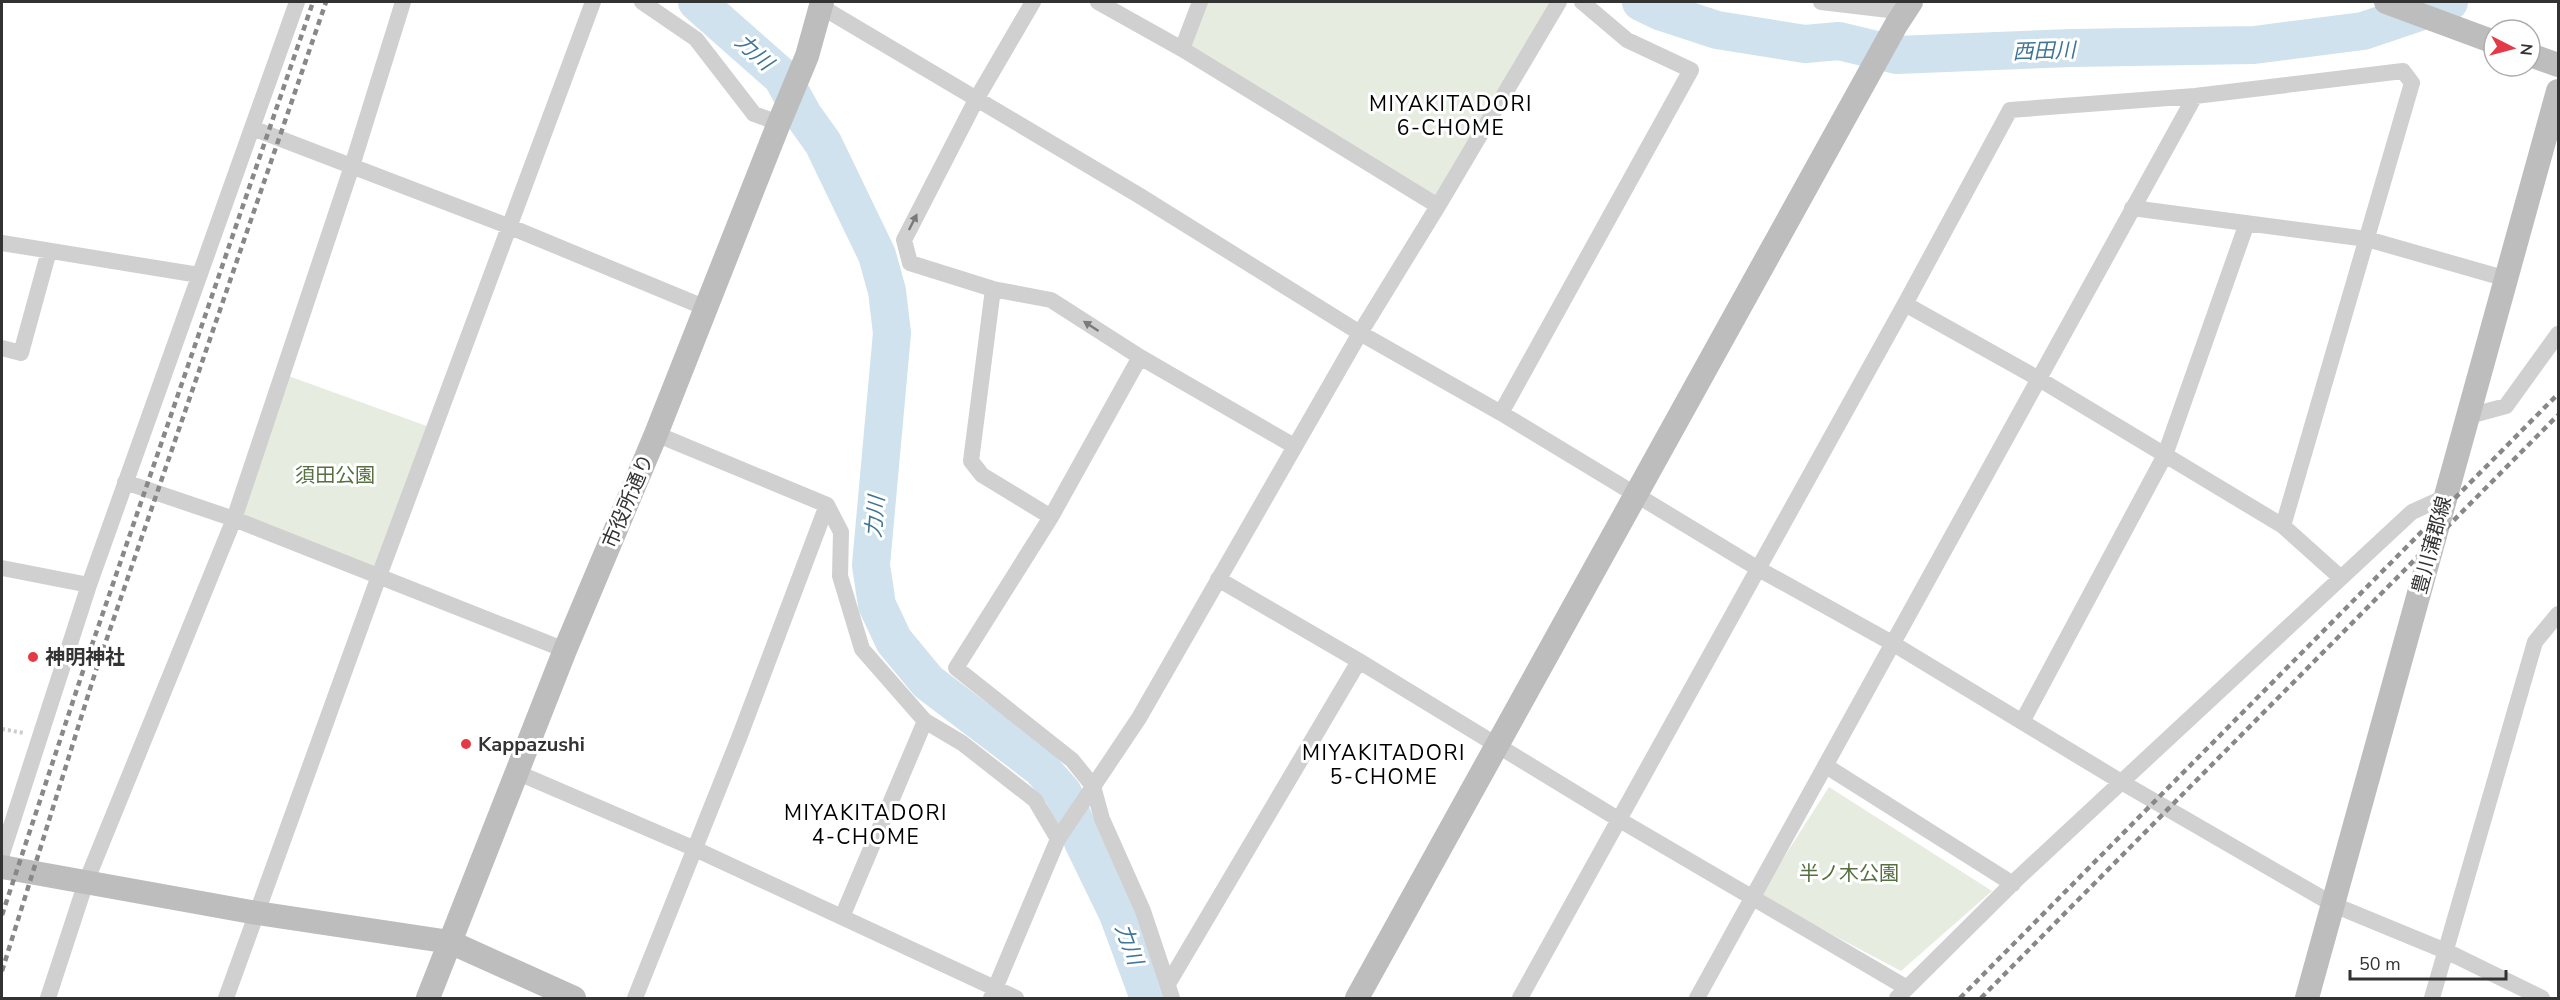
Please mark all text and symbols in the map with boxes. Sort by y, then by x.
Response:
north arrow [2482,18,2542,78]
water label: 力川 [729,28,780,78]
water label: 西田川 [2012,36,2078,66]
text: N [2514,42,2537,57]
district label: MIYAKITADORI 6-CHOME [1369,90,1533,142]
one-way arrow [908,214,918,231]
one-way arrow [1082,320,1099,331]
street label: 市役所通り [596,450,660,552]
park label: 須田公園 [295,462,375,489]
water label: 力川 [859,493,891,539]
street label: 豊川蒲郡線 [2406,493,2458,597]
place label: 神明神社 [45,644,125,671]
marker: 神明神社 [26,650,40,664]
place label: Kappazushi [478,731,585,758]
marker: Kappazushi [459,737,473,751]
district label: MIYAKITADORI 5-CHOME [1302,739,1466,791]
district label: MIYAKITADORI 4-CHOME [784,799,948,851]
park label: 半ノ木公園 [1799,860,1899,887]
water label: 力川 [1109,919,1150,970]
scale bar [2350,943,2506,981]
text: 50 m [2359,952,2401,976]

